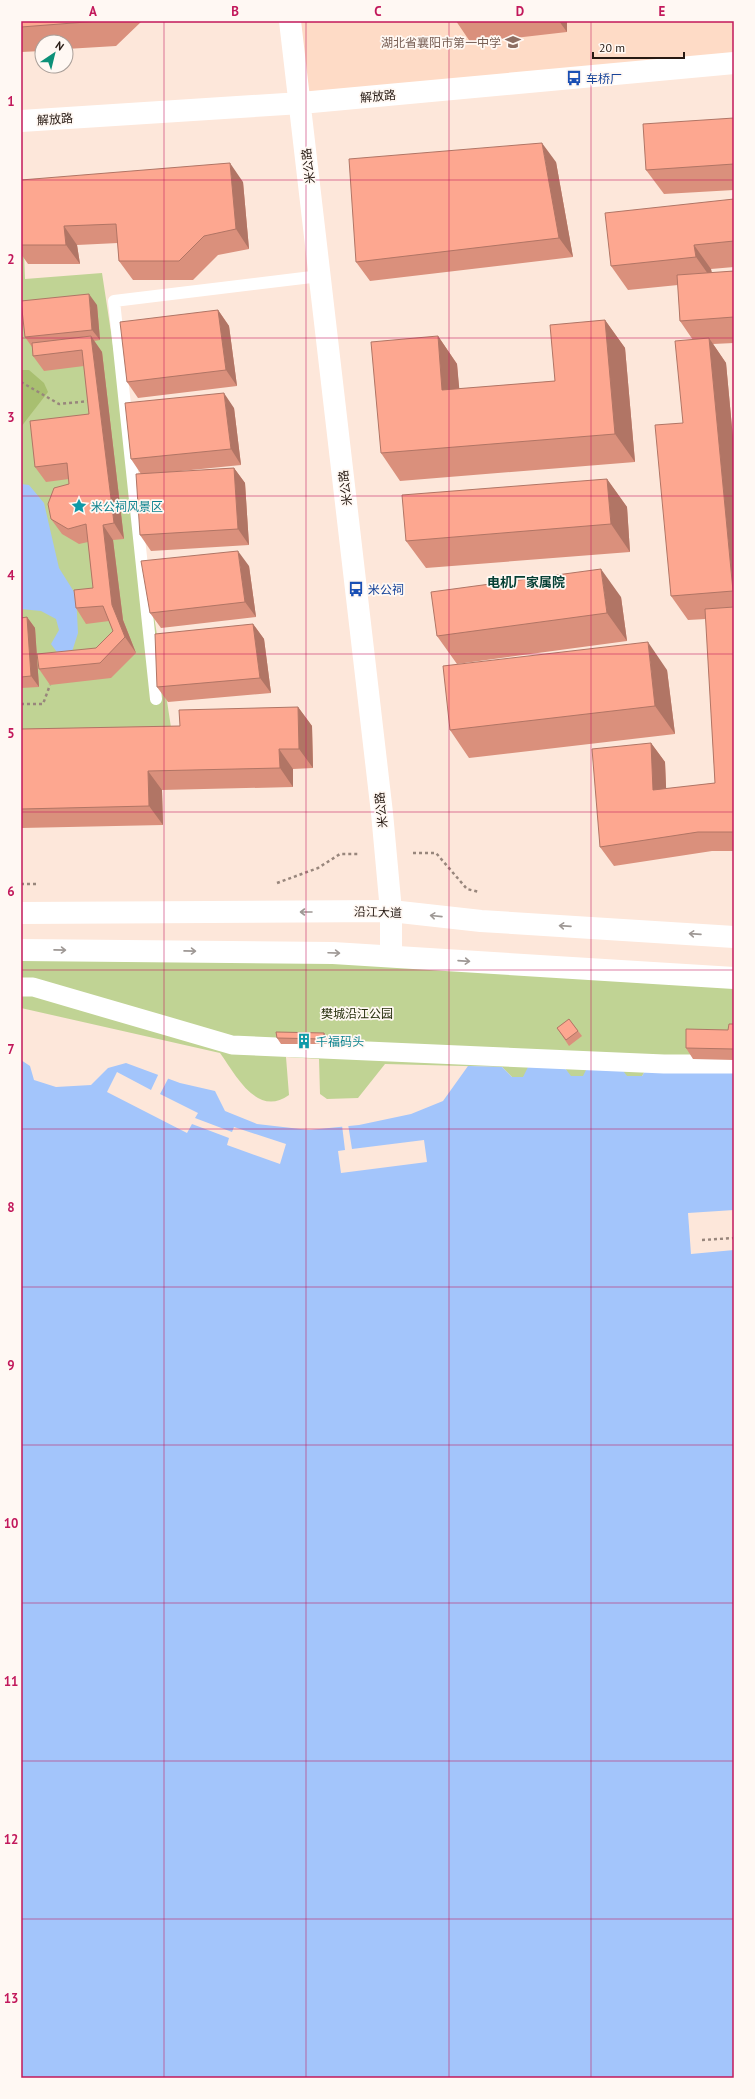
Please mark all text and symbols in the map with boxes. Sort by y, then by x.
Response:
text: A [89,3,97,20]
text: B [231,3,239,20]
text: C [374,3,382,20]
text: D [516,3,524,20]
text: E [659,3,666,20]
school or university icon: 湖北省襄阳市第一中学 [504,33,522,51]
north arrow [34,34,74,74]
scale bar [593,34,684,60]
place label: 湖北省襄阳市第一中学 [381,35,501,50]
text: N [53,38,67,54]
text: 20 m [599,40,625,55]
bus stop icon: 车桥厂 [565,69,583,87]
place label: 车桥厂 [586,71,622,86]
street label: 解放路 [359,87,397,105]
text: 1 [7,93,15,110]
street label: 解放路 [37,110,73,128]
street label: 米公路 [298,147,318,185]
text: 2 [7,251,15,268]
text: 3 [7,409,15,426]
street label: 米公路 [335,469,355,507]
place icon: 米公祠风景区 [70,497,88,515]
place label: 米公祠风景区 [91,499,163,514]
text: 4 [7,567,15,584]
district label: 电机厂家属院 [487,574,565,591]
bus stop icon: 米公祠 [347,580,365,598]
place label: 米公祠 [368,582,404,597]
text: 5 [7,725,15,742]
street label: 米公路 [372,791,390,829]
text: 6 [7,883,15,900]
street label: 沿江大道 [354,904,402,920]
one-way arrow [300,908,313,916]
one-way arrow [430,912,443,920]
one-way arrow [559,922,572,930]
one-way arrow [689,931,702,938]
one-way arrow [53,946,66,954]
one-way arrow [183,947,196,955]
one-way arrow [327,950,340,957]
one-way arrow [457,957,470,964]
park label: 樊城沿江公园 [321,1006,393,1021]
building icon: 千福码头 [295,1032,313,1050]
place label: 千福码头 [316,1034,364,1049]
text: 7 [7,1041,15,1058]
text: 8 [7,1199,15,1216]
text: 9 [7,1357,15,1374]
text: 10 [4,1515,18,1532]
text: 11 [4,1673,18,1690]
text: 12 [4,1831,18,1848]
text: 13 [4,1990,18,2007]

